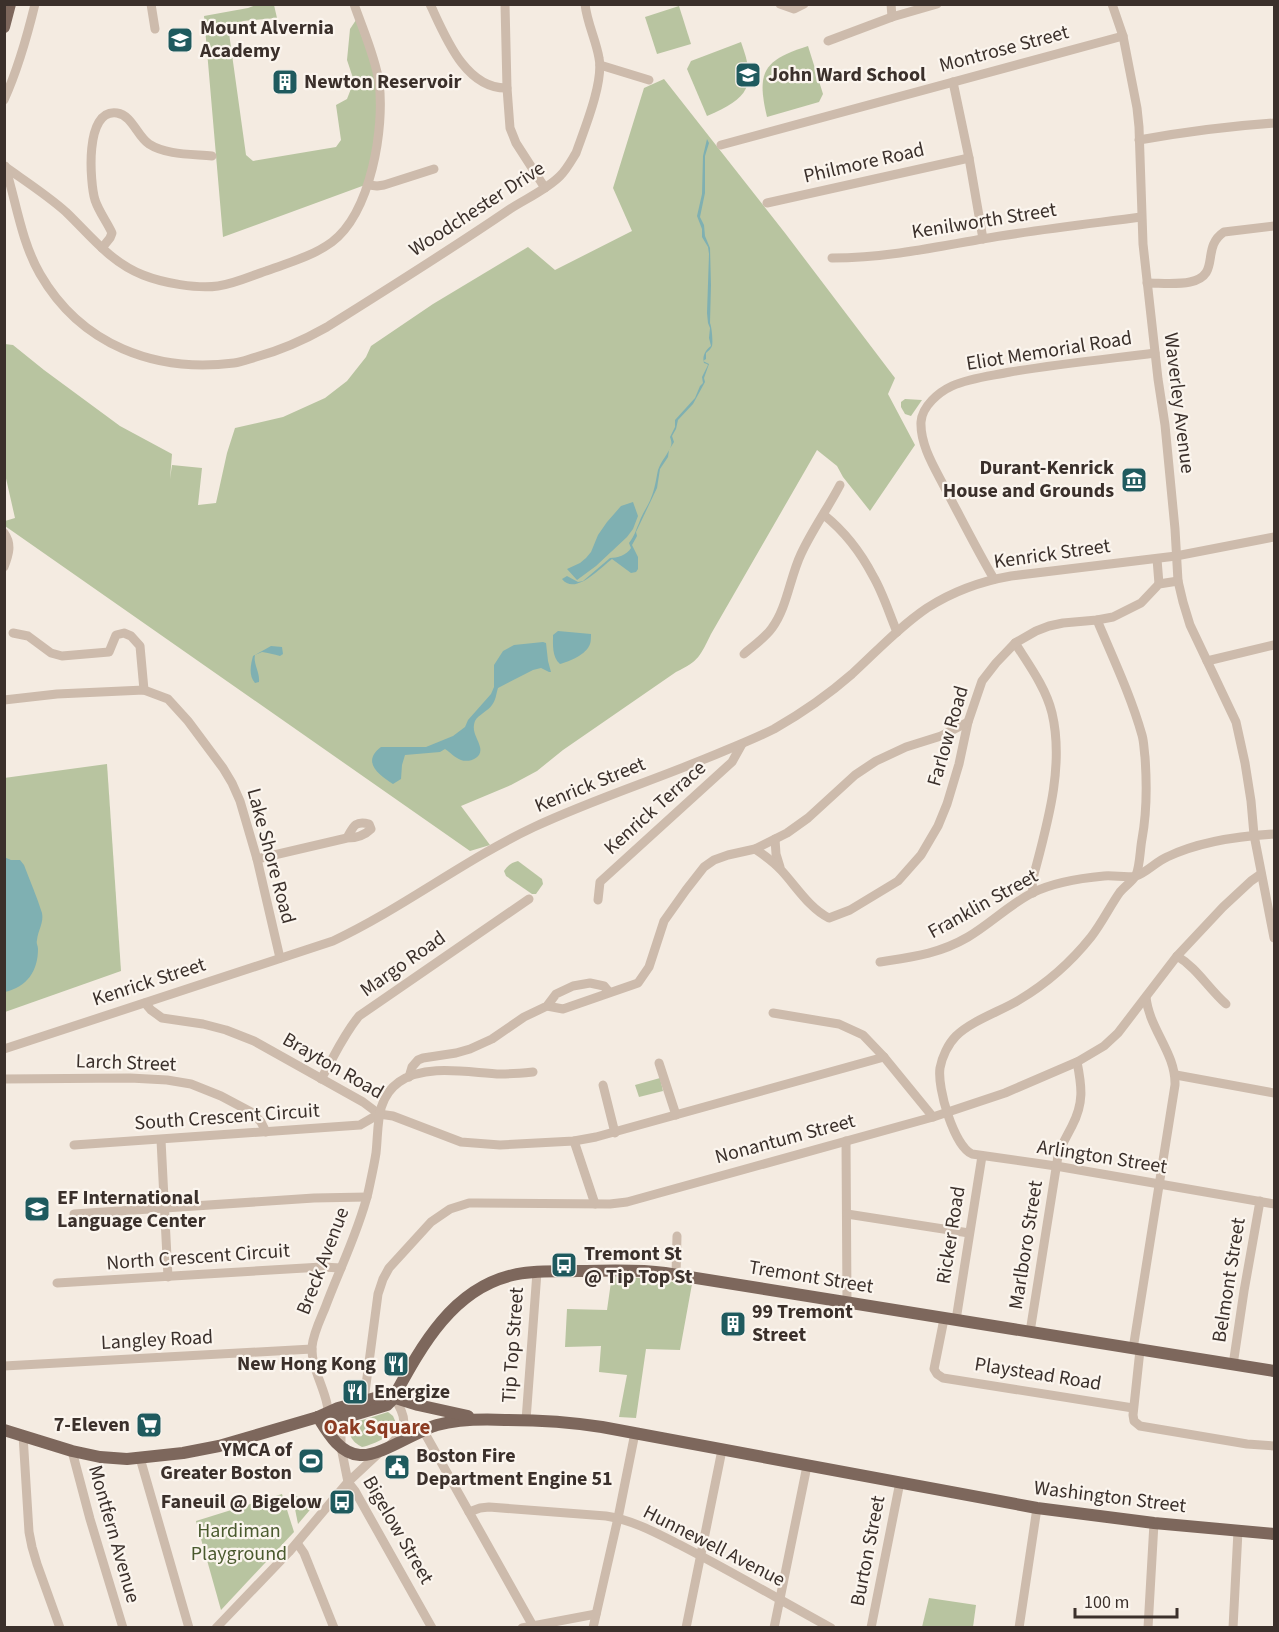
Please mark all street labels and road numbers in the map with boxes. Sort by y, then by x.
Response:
street label: Montrose Street [936,18,1072,80]
street label: Philmore Road [801,135,927,191]
street label: Woodchester Drive [404,154,551,264]
street label: Kenilworth Street [910,196,1059,246]
street label: Eliot Memorial Road [964,324,1134,378]
street label: Waverley Avenue [1156,331,1202,475]
street label: Kenrick Street [992,532,1112,576]
street label: Farlow Road [920,682,976,790]
street label: Kenrick Street [530,750,650,820]
street label: Kenrick Terrace [598,755,712,861]
street label: Lake Shore Road [239,785,303,927]
street label: Franklin Street [923,862,1043,946]
street label: Margo Road [354,924,452,1004]
street label: Kenrick Street [89,950,209,1013]
street label: Brayton Road [277,1026,389,1106]
street label: Larch Street [75,1047,177,1079]
street label: South Crescent Circuit [133,1097,321,1137]
street label: Nonantum Street [712,1107,858,1171]
street label: Arlington Street [1035,1133,1169,1181]
street label: Marlboro Street [1002,1178,1050,1312]
street label: Ricker Road [929,1184,973,1286]
street label: Breck Avenue [290,1203,356,1319]
street label: Belmont Street [1205,1215,1253,1344]
street label: North Crescent Circuit [105,1237,291,1277]
street label: Tremont Street [747,1253,875,1301]
street label: Tip Top Street [495,1286,531,1404]
street label: Langley Road [100,1323,214,1357]
street label: Playstead Road [973,1350,1103,1398]
street label: Montfern Avenue [81,1462,147,1606]
street label: Bigelow Street [356,1471,440,1589]
street label: Washington Street [1032,1474,1188,1520]
street label: Burton Street [844,1493,892,1609]
street label: Hunnewell Avenue [638,1498,790,1594]

